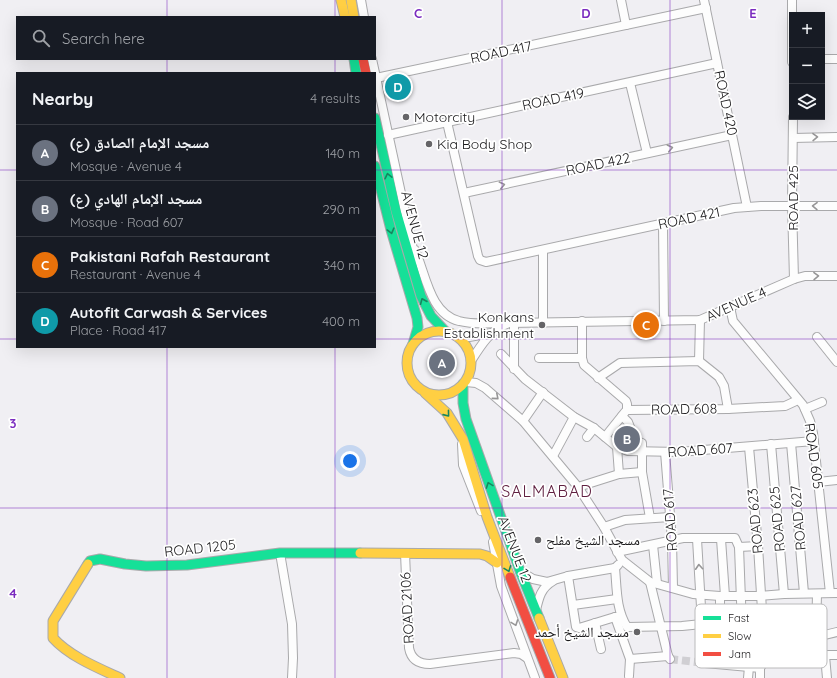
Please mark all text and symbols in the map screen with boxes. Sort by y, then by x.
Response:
text: C [414,5,422,21]
text: D [581,5,591,21]
text: E [749,5,757,21]
map controls [789,12,825,120]
button: + [789,12,825,48]
search box [16,16,376,60]
icon: search [30,27,52,49]
text: Search here [62,29,145,48]
street label: ROAD 417 [469,37,533,67]
button: − [789,48,825,84]
street label: ROAD 420 [710,69,742,137]
pin: D [385,72,411,102]
street label: ROAD 419 [520,84,586,114]
button: layers [789,84,825,120]
text: Nearby [32,88,93,109]
text: 4 results [310,90,360,106]
place label: Motorcity [414,108,475,126]
marker: Motorcity [401,112,411,122]
text: مسجد الإمام الصادق (ع) [70,133,209,152]
one-way arrow [812,133,818,142]
place label: Kia Body Shop [437,135,532,153]
marker: Kia Body Shop [424,139,434,149]
text: A [41,145,49,161]
text: 140 m [325,145,360,161]
one-way arrow [667,145,673,153]
street label: ROAD 422 [564,148,632,180]
text: Mosque · Avenue 4 [70,158,182,174]
street label: ROAD 425 [784,165,802,231]
one-way arrow [384,172,392,179]
one-way arrow [499,181,505,189]
text: مسجد الإمام الهادي (ع) [70,189,202,208]
street label: AVENUE 12 [397,189,433,261]
text: B [41,201,49,217]
text: 290 m [322,201,360,217]
one-way arrow [812,202,818,210]
street label: ROAD 421 [656,203,722,233]
text: Mosque · Road 607 [70,214,183,230]
one-way arrow [386,227,395,234]
text: Pakistani Rafah Restaurant [70,247,270,266]
text: C [41,257,49,273]
text: 340 m [323,257,360,273]
text: Restaurant · Avenue 4 [70,266,201,282]
one-way arrow [813,272,819,280]
street label: AVENUE 4 [703,283,769,325]
one-way arrow [420,297,428,305]
text: Autofit Carwash & Services [70,303,267,322]
place label: Konkans Establishment [444,308,534,342]
pin: C [633,310,659,340]
text: D [40,313,50,329]
text: 400 m [322,313,360,329]
marker: Konkans Establishment [537,320,547,330]
text: Place · Road 417 [70,322,166,338]
pin: A [429,348,455,378]
one-way arrow [491,393,499,400]
street label: ROAD 608 [651,399,717,419]
one-way arrow [442,409,449,416]
text: 3 [10,415,17,431]
street label: ROAD 605 [800,422,828,490]
pin: B [614,424,640,454]
street label: ROAD 607 [667,439,733,461]
your location [340,451,360,471]
one-way arrow [486,481,494,488]
district label: SALMABAD [501,481,593,501]
street label: ROAD 625 [765,485,789,553]
street label: ROAD 627 [786,485,810,551]
street label: ROAD 617 [659,488,681,552]
street label: ROAD 623 [743,488,767,554]
street label: AVENUE 12 [494,513,536,585]
place label: مسجد الشيخ مفلح [546,531,640,550]
street label: ROAD 1205 [163,535,237,561]
marker: مسجد الشيخ مفلح [533,535,543,545]
one-way arrow [694,564,703,570]
one-way arrow [503,565,511,572]
street label: ROAD 2106 [396,571,418,644]
text: 4 [9,585,17,601]
legend [695,604,827,668]
text: Fast [728,611,750,625]
one-way arrow [510,620,519,627]
place label: مسجد الشيخ أحمد [535,623,629,642]
marker: مسجد الشيخ أحمد [632,627,642,637]
text: Slow [728,629,752,643]
text: Jam [728,647,751,661]

